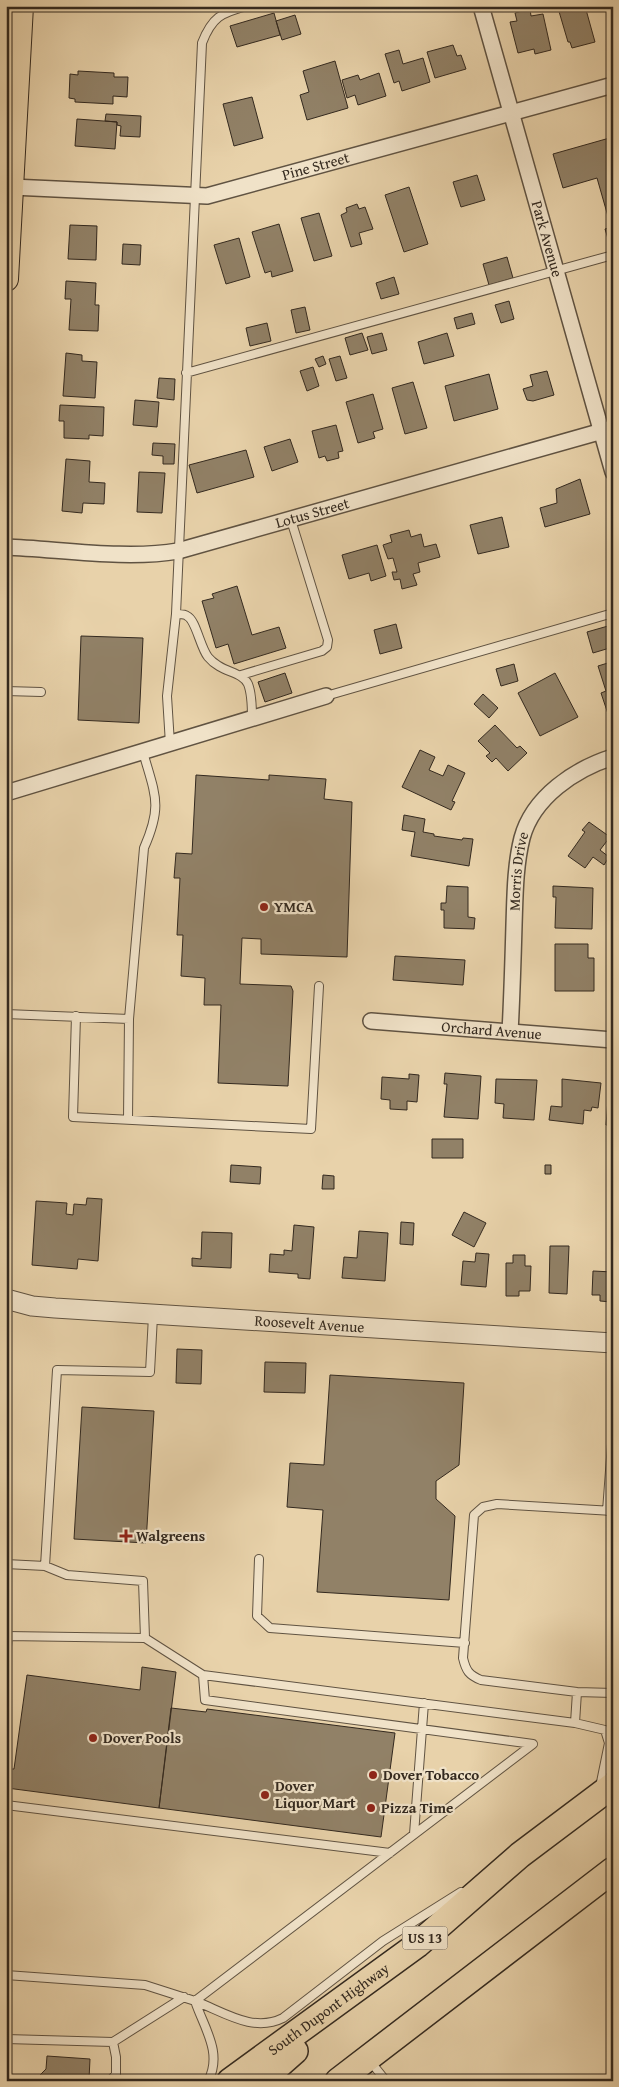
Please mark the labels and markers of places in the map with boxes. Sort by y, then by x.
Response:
place label: YMCA [274,896,314,917]
marker: YMCA [258,901,270,913]
place label: Walgreens [136,1525,205,1546]
marker: Walgreens [120,1530,132,1542]
place label: Dover Pools [103,1727,181,1748]
marker: Dover Pools [87,1732,99,1744]
place label: Dover Tobacco [383,1764,479,1785]
marker: Dover Tobacco [367,1769,379,1781]
place label: Dover Liquor Mart [275,1775,356,1813]
marker: Dover Liquor Mart [259,1789,271,1801]
place label: Pizza Time [381,1797,453,1818]
marker: Pizza Time [365,1802,377,1814]

